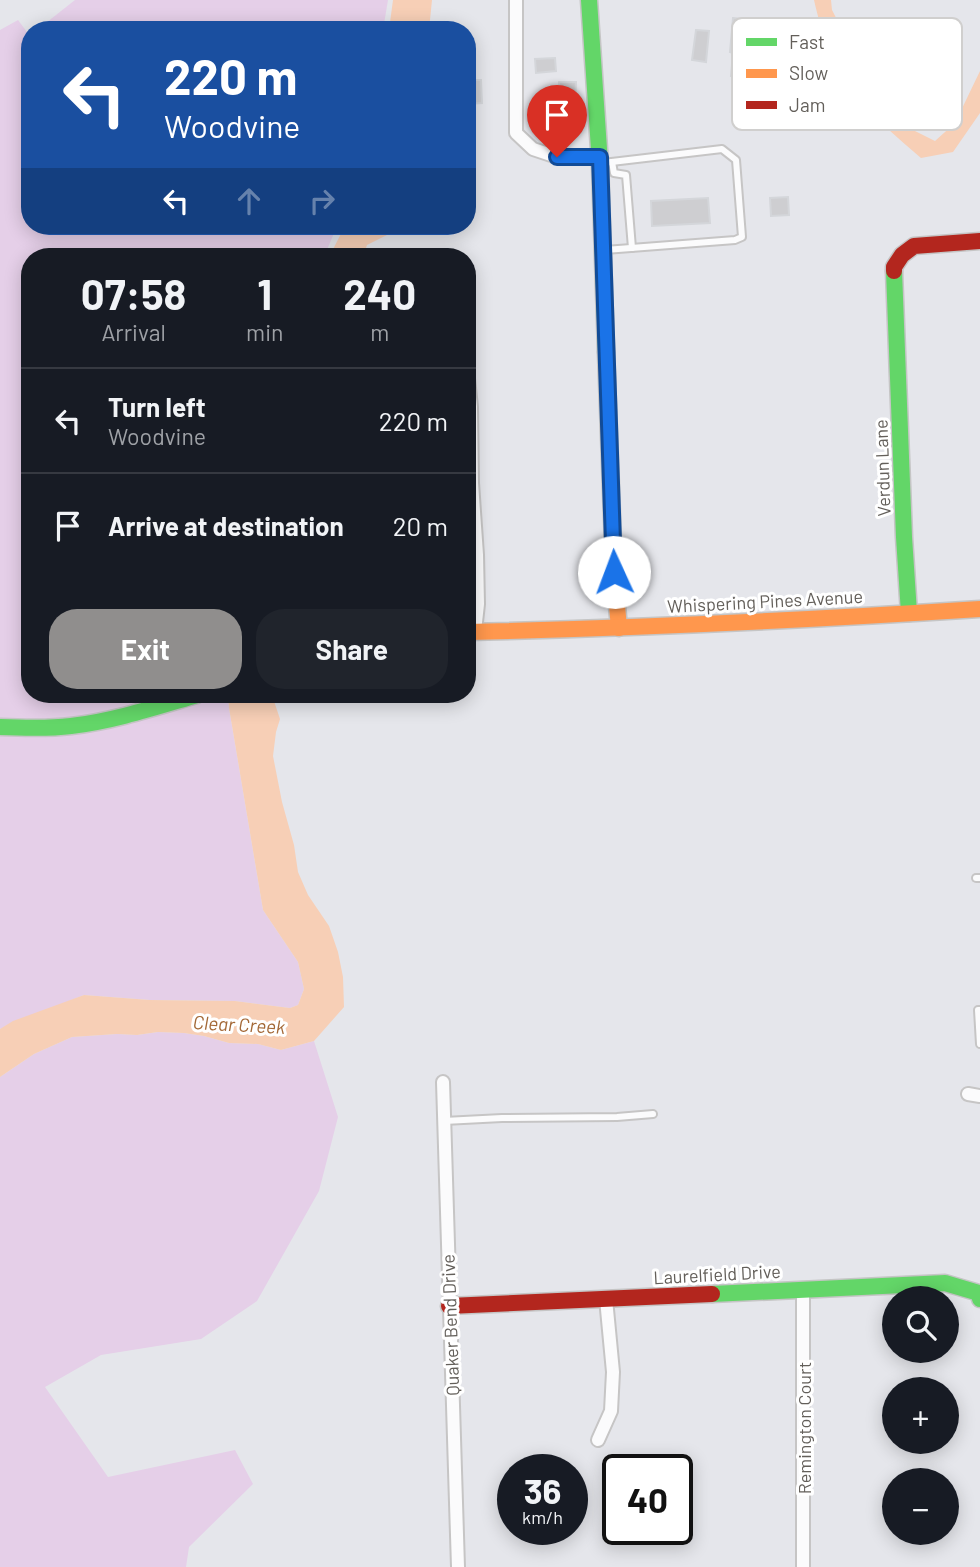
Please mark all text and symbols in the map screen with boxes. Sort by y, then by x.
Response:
legend [732,18,962,130]
text: Fast [789,30,825,53]
text: 220 m [164,46,298,105]
icon: left [49,49,140,140]
text: Slow [789,61,828,84]
pin [527,85,587,157]
text: Jam [789,93,825,116]
icon: arrive [538,96,576,134]
text: Woodvine [164,106,300,144]
icon: left [157,182,195,220]
icon: ahead [230,182,268,220]
icon: right [303,182,341,220]
text: 07:58 [81,268,186,318]
text: 1 [257,268,272,318]
text: 240 [343,268,416,318]
text: Arrival [101,318,166,346]
text: min [246,318,283,346]
text: m [370,318,389,346]
text: Turn left [108,391,206,422]
icon: left [49,402,87,440]
text: 220 m [379,405,448,436]
street label: Verdun Lane [869,419,895,517]
text: Woodvine [108,422,206,450]
icon: arrive [49,507,87,545]
text: Arrive at destination [108,510,344,541]
text: 20 m [393,510,448,541]
position arrow [577,535,651,609]
street label: Whispering Pines Avenue [667,585,863,617]
button: Exit [49,609,242,689]
button: Share [256,609,448,689]
water label: Clear Creek [192,1010,286,1038]
street label: Quaker Bend Drive [437,1254,463,1396]
street label: Laurelfield Drive [653,1260,781,1288]
map controls [882,1286,959,1545]
button: search [882,1286,959,1363]
street label: Remington Court [793,1362,815,1494]
button: + [882,1377,959,1454]
speed limit sign: 40 [602,1454,693,1545]
button: − [882,1468,959,1545]
text: 36 [524,1469,561,1511]
text: km/h [522,1506,563,1528]

